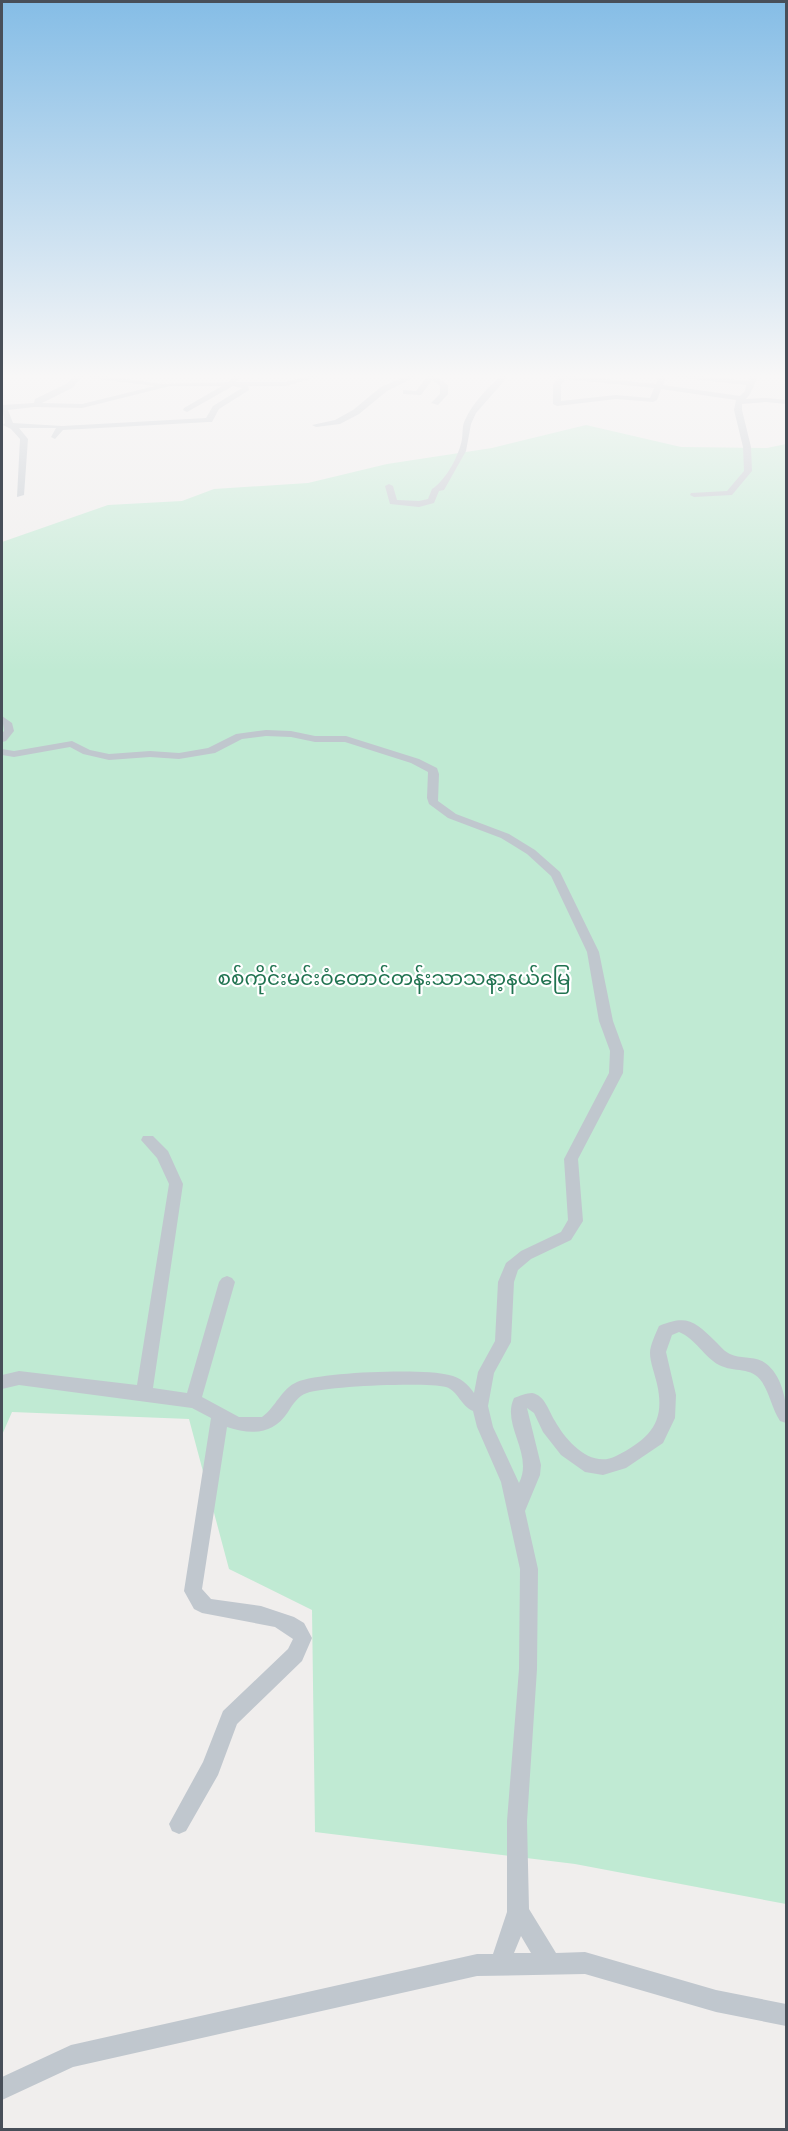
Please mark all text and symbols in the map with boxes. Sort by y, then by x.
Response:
park label: စစ်ကိုင်းမင်းဝံတောင်တန်းသာသနာ့နယ်မြေ [217,964,571,995]

